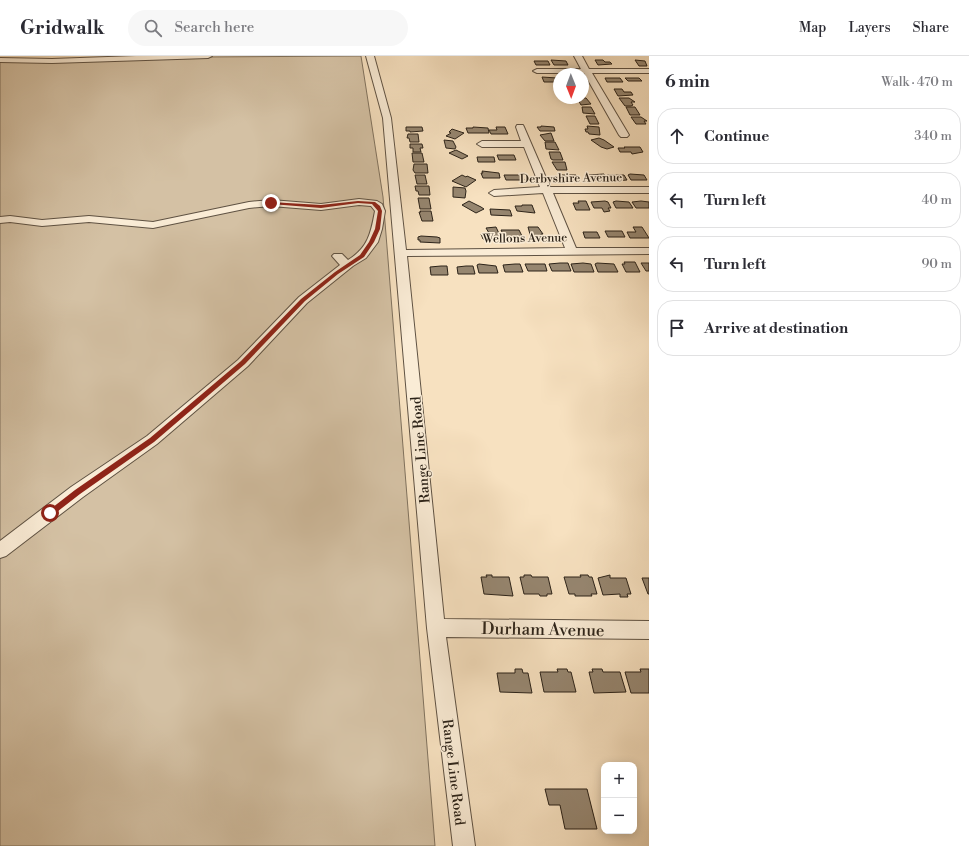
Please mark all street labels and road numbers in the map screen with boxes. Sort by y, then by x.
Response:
street label: Derbyshire Avenue [520,170,622,187]
street label: Wellons Avenue [482,230,567,247]
street label: Range Line Road [407,396,435,504]
street label: Durham Avenue [481,618,605,642]
street label: Range Line Road [438,718,468,826]

